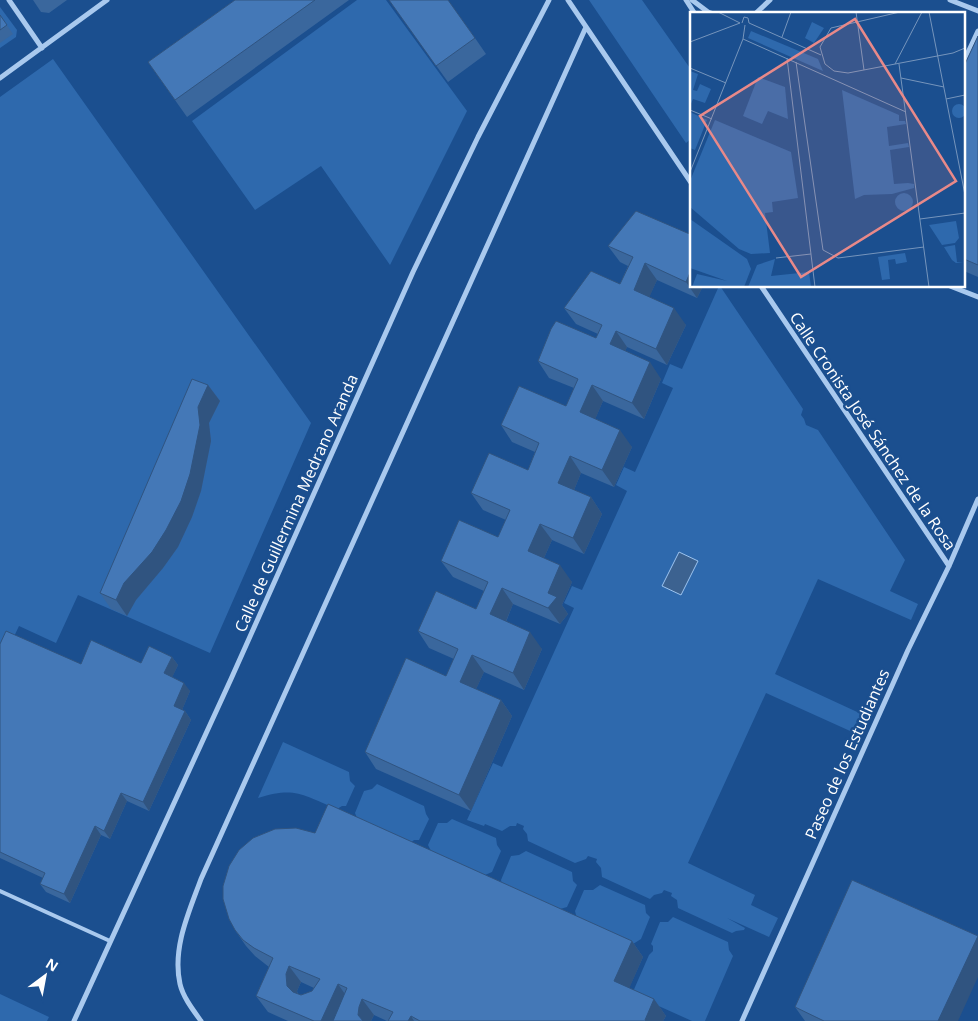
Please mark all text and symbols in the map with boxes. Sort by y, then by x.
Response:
inset map [690,12,966,288]
street label: Calle Cronista José Sánchez de la Rosa [785,308,961,554]
street label: Calle de Guillermina Medrano Aranda [229,371,363,635]
street label: Paseo de los Estudiantes [799,665,895,843]
north arrow [20,951,70,1001]
text: N [42,953,62,976]

